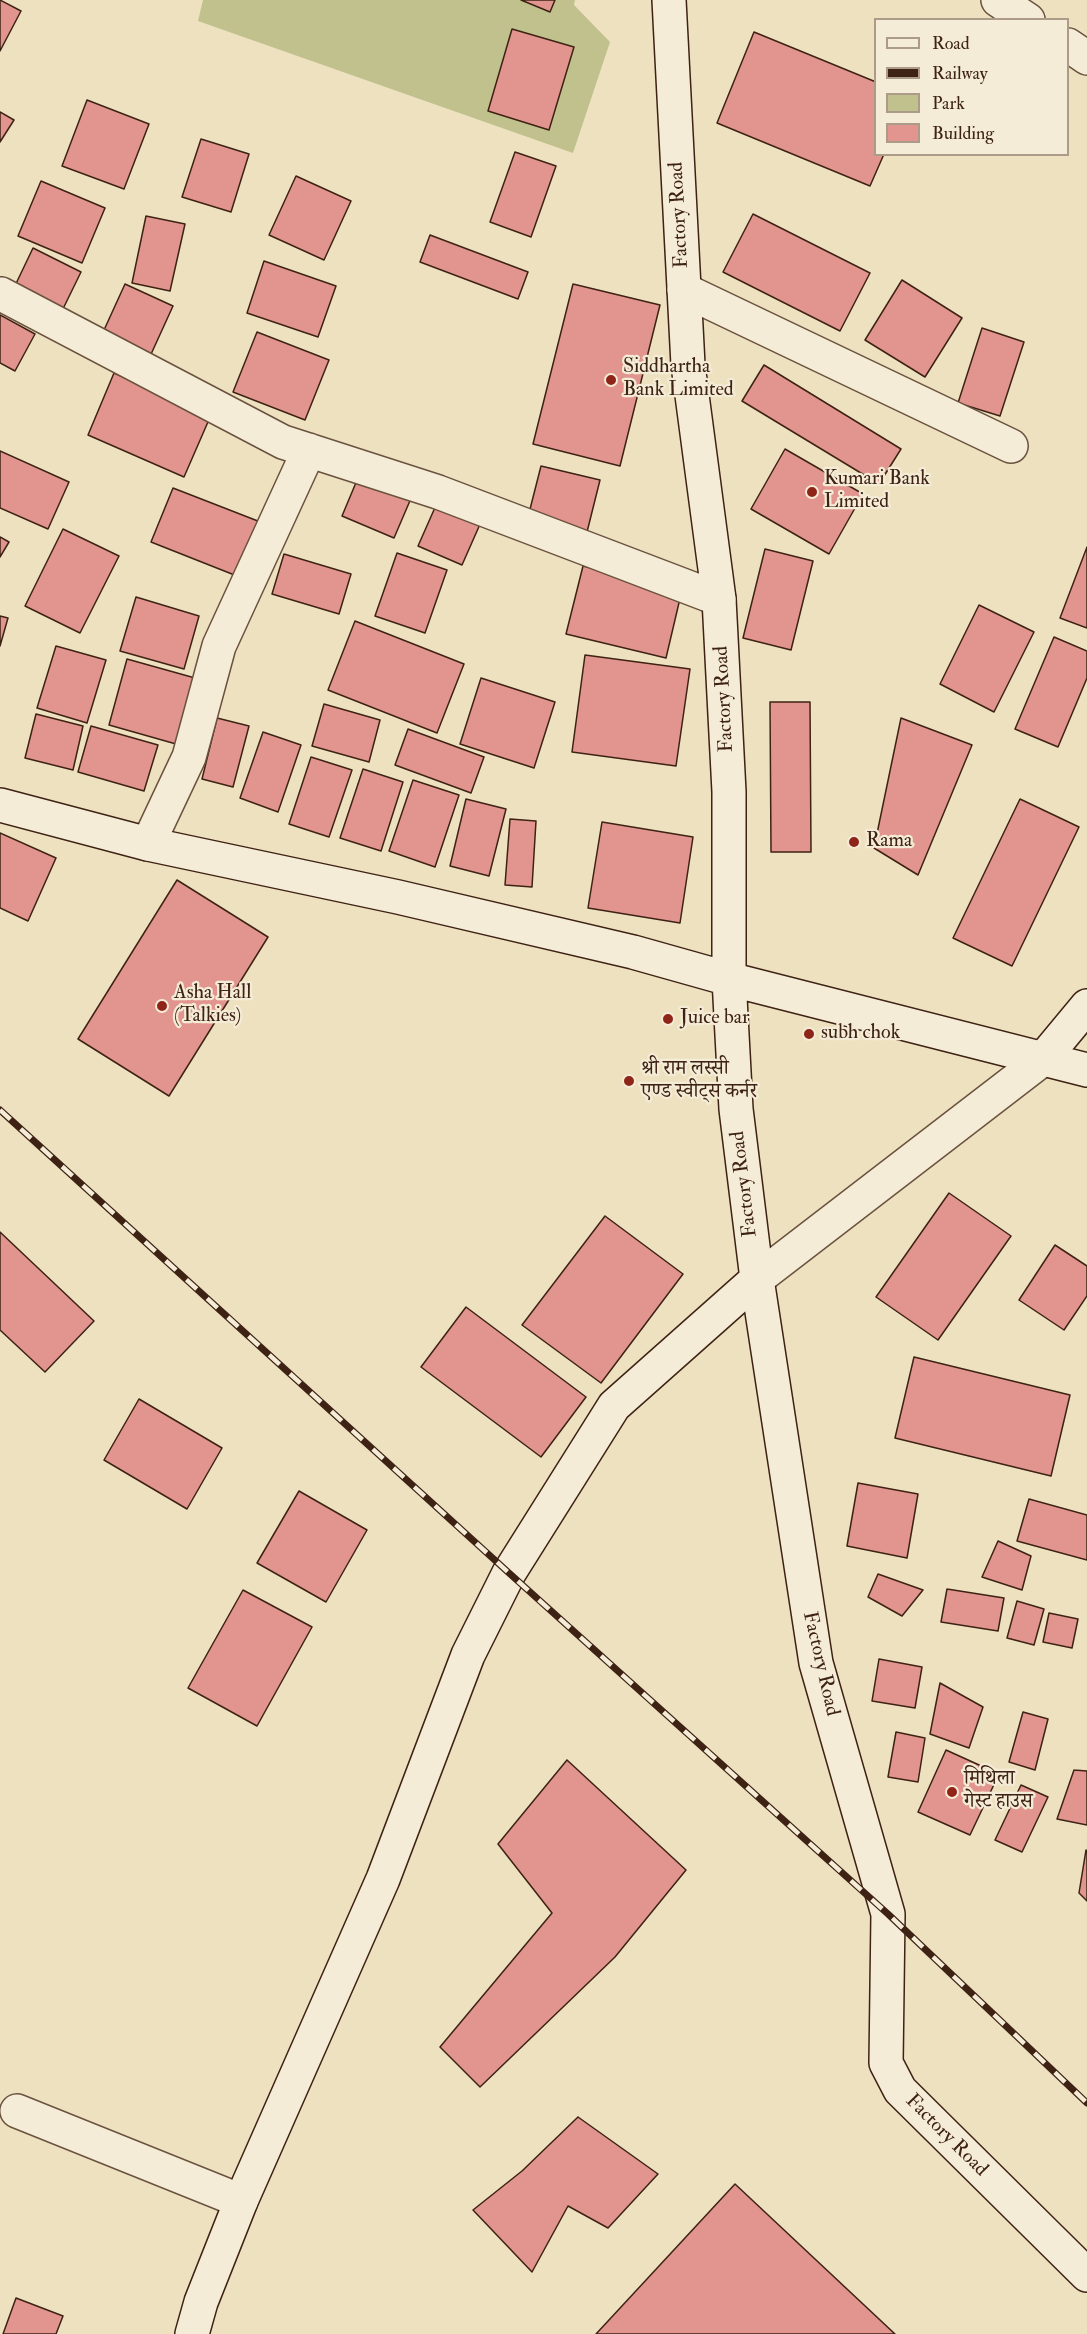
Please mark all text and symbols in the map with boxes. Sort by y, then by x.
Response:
legend [874,18,1069,156]
text: Road [932,32,970,55]
text: Railway [932,62,988,85]
text: Park [932,92,965,115]
text: Building [932,122,994,145]
street label: Factory Road [665,161,695,269]
place label: Siddhartha Bank Limited [623,356,734,403]
marker: Siddhartha Bank Limited [604,373,618,387]
place label: Kumari Bank Limited [824,468,930,515]
marker: Kumari Bank Limited [805,485,819,499]
street label: Factory Road [710,645,740,753]
place label: Rama [866,830,912,854]
marker: Rama [847,835,861,849]
place label: Asha Hall (Talkies) [174,982,251,1029]
marker: Asha Hall (Talkies) [155,999,169,1013]
place label: Juice bar [680,1007,749,1031]
marker: Juice bar [661,1012,675,1026]
place label: subh chok [821,1022,900,1046]
marker: subh chok [802,1027,816,1041]
place label: श्री राम लस्सी एण्ड स्वीट्स कर्नर [641,1058,757,1105]
marker: श्री राम लस्सी एण्ड स्वीट्स कर्नर [622,1074,636,1088]
street label: Factory Road [727,1130,763,1238]
street label: Factory Road [796,1609,844,1719]
place label: मिथिला गेस्ट हाउस [964,1768,1033,1815]
marker: मिथिला गेस्ट हाउस [945,1785,959,1799]
street label: Factory Road [900,2090,992,2182]

